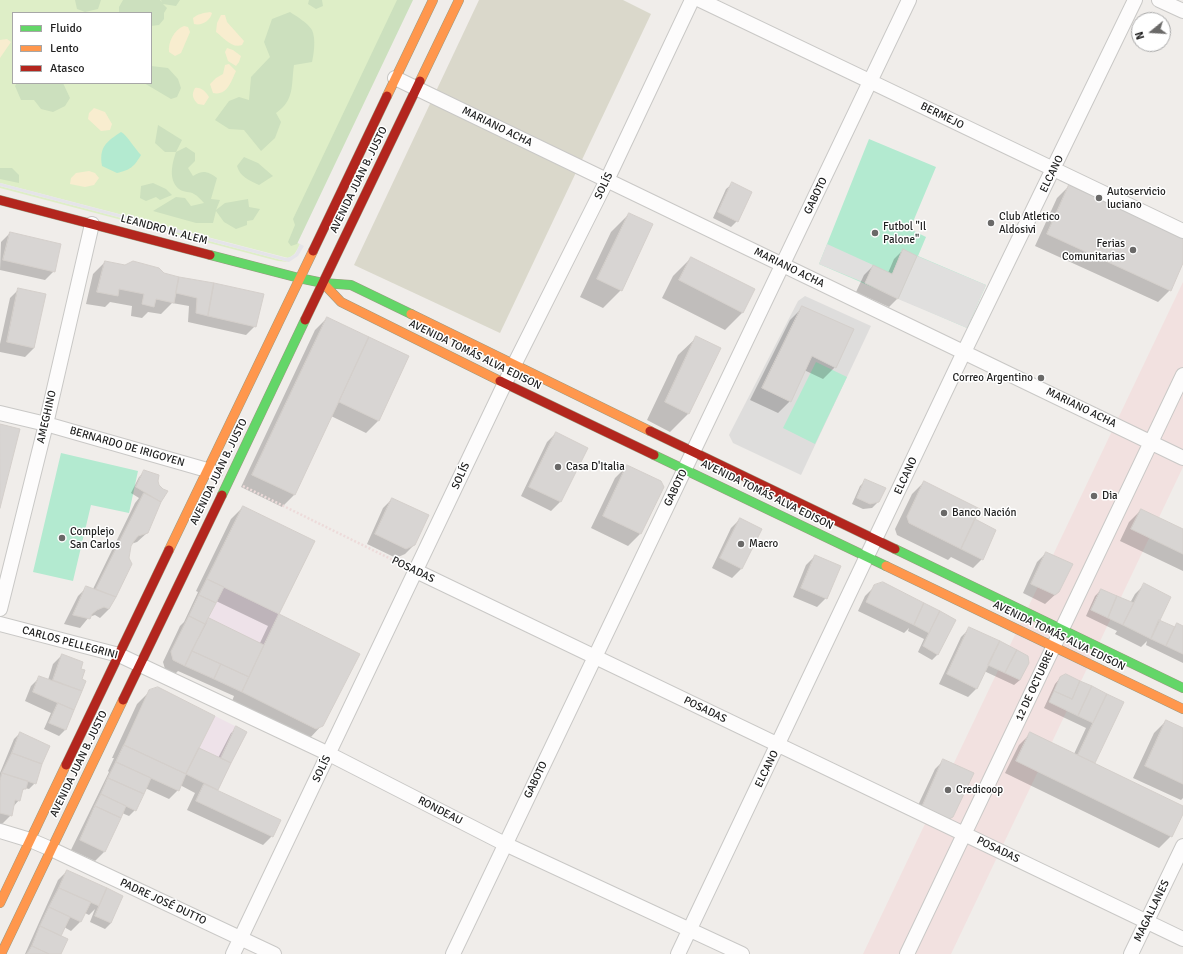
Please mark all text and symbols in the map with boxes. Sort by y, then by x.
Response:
legend [12,12,152,84]
north arrow [1131,12,1171,52]
text: Fluido [50,21,82,36]
text: N [1133,30,1147,41]
text: Lento [50,41,79,56]
text: Atasco [50,61,85,76]
street label: BERMEJO [918,100,966,132]
street label: MARIANO ACHA [460,104,534,150]
street label: AVENIDA JUAN B. JUSTO [327,125,391,235]
street label: ELCANO [1037,153,1067,195]
street label: SOLÍS [592,170,616,202]
street label: GABOTO [801,175,831,217]
place label: Autoservicio luciano [1107,185,1166,211]
marker: Autoservicio luciano [1094,193,1104,203]
place label: Club Atletico Aldosivi [999,210,1060,236]
street label: LEANDRO N. ALEM [119,212,209,248]
marker: Club Atletico Aldosivi [986,218,996,228]
place label: Futbol "Il Palone" [883,220,926,246]
marker: Futbol "Il Palone" [870,228,880,238]
place label: Ferias Comunitarias [1062,237,1125,263]
street label: MARIANO ACHA [752,245,826,291]
marker: Ferias Comunitarias [1128,245,1138,255]
street label: AVENIDA TOMÁS ALVA EDISON [407,317,543,393]
place label: Correo Argentino [953,371,1033,385]
marker: Correo Argentino [1036,373,1046,383]
street label: MARIANO ACHA [1044,385,1118,431]
street label: AMEGHINO [34,389,60,445]
street label: AVENIDA JUAN B. JUSTO [187,417,251,527]
street label: BERNARDO DE IRIGOYEN [68,424,186,470]
street label: ELCANO [892,455,920,497]
street label: AVENIDA TOMÁS ALVA EDISON [699,457,835,533]
street label: SOLÍS [449,460,473,492]
place label: Casa D'Italia [566,460,625,474]
marker: Casa D'Italia [553,462,563,472]
street label: GABOTO [661,467,691,509]
place label: Dia [1102,489,1118,503]
marker: Dia [1089,491,1099,501]
place label: Banco Nación [952,506,1016,520]
marker: Banco Nación [939,508,949,518]
place label: Complejo San Carlos [70,525,120,551]
marker: Complejo San Carlos [57,533,67,543]
place label: Macro [749,537,778,551]
marker: Macro [736,539,746,549]
street label: POSADAS [389,554,437,586]
street label: AVENIDA TOMÁS ALVA EDISON [991,598,1127,674]
street label: CARLOS PELLEGRINI [21,624,119,662]
street label: 12 DE OCTUBRE [1013,649,1057,723]
street label: POSADAS [681,694,729,726]
street label: AVENIDA JUAN B. JUSTO [47,709,111,819]
street label: ELCANO [752,748,782,790]
street label: SOLÍS [310,753,334,785]
street label: GABOTO [521,759,551,801]
place label: Credicoop [956,783,1003,797]
marker: Credicoop [943,785,953,795]
street label: RONDEAU [415,794,465,828]
street label: POSADAS [974,834,1022,866]
street label: PADRE JOSÉ DUTTO [118,876,208,928]
street label: MAGALLANES [1131,878,1173,944]

